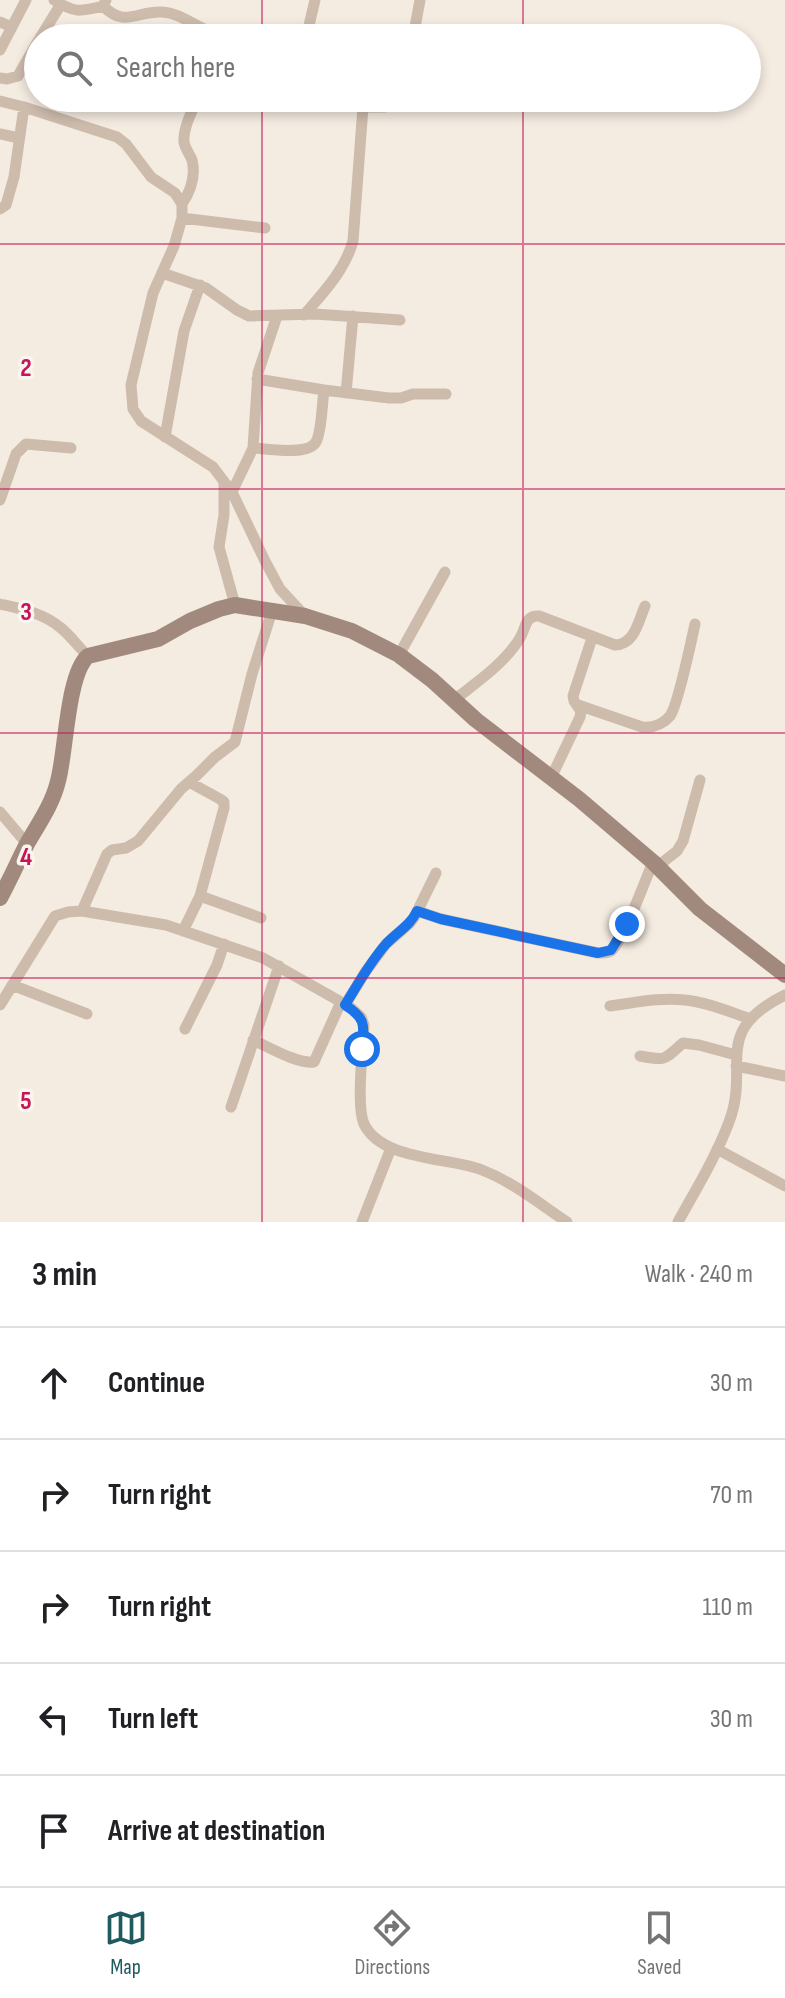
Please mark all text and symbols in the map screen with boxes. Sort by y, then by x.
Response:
search box [24,24,761,112]
icon: search [52,46,96,90]
text: Search here [116,50,235,86]
text: 2 [20,353,32,384]
text: 3 [20,597,32,628]
text: 4 [20,842,32,873]
route end [609,906,645,942]
route start [344,1031,380,1067]
text: 5 [20,1086,32,1117]
text: 3 min [32,1254,97,1295]
text: Walk · 240 m [645,1259,753,1290]
icon: ahead [32,1361,76,1405]
text: Continue [108,1365,205,1401]
text: 30 m [710,1368,753,1399]
icon: right [32,1473,76,1517]
text: Turn right [108,1477,211,1513]
text: 70 m [710,1480,753,1511]
icon: right [32,1585,76,1629]
text: Turn right [108,1589,211,1625]
text: 110 m [702,1592,753,1623]
icon: left [32,1697,76,1741]
text: Turn left [108,1701,198,1737]
text: 30 m [710,1704,753,1735]
icon: arrive [32,1809,76,1853]
text: Arrive at destination [108,1813,325,1849]
tab: Map [104,1906,148,1981]
tab: Directions [355,1906,430,1981]
tab: Saved [637,1906,681,1981]

